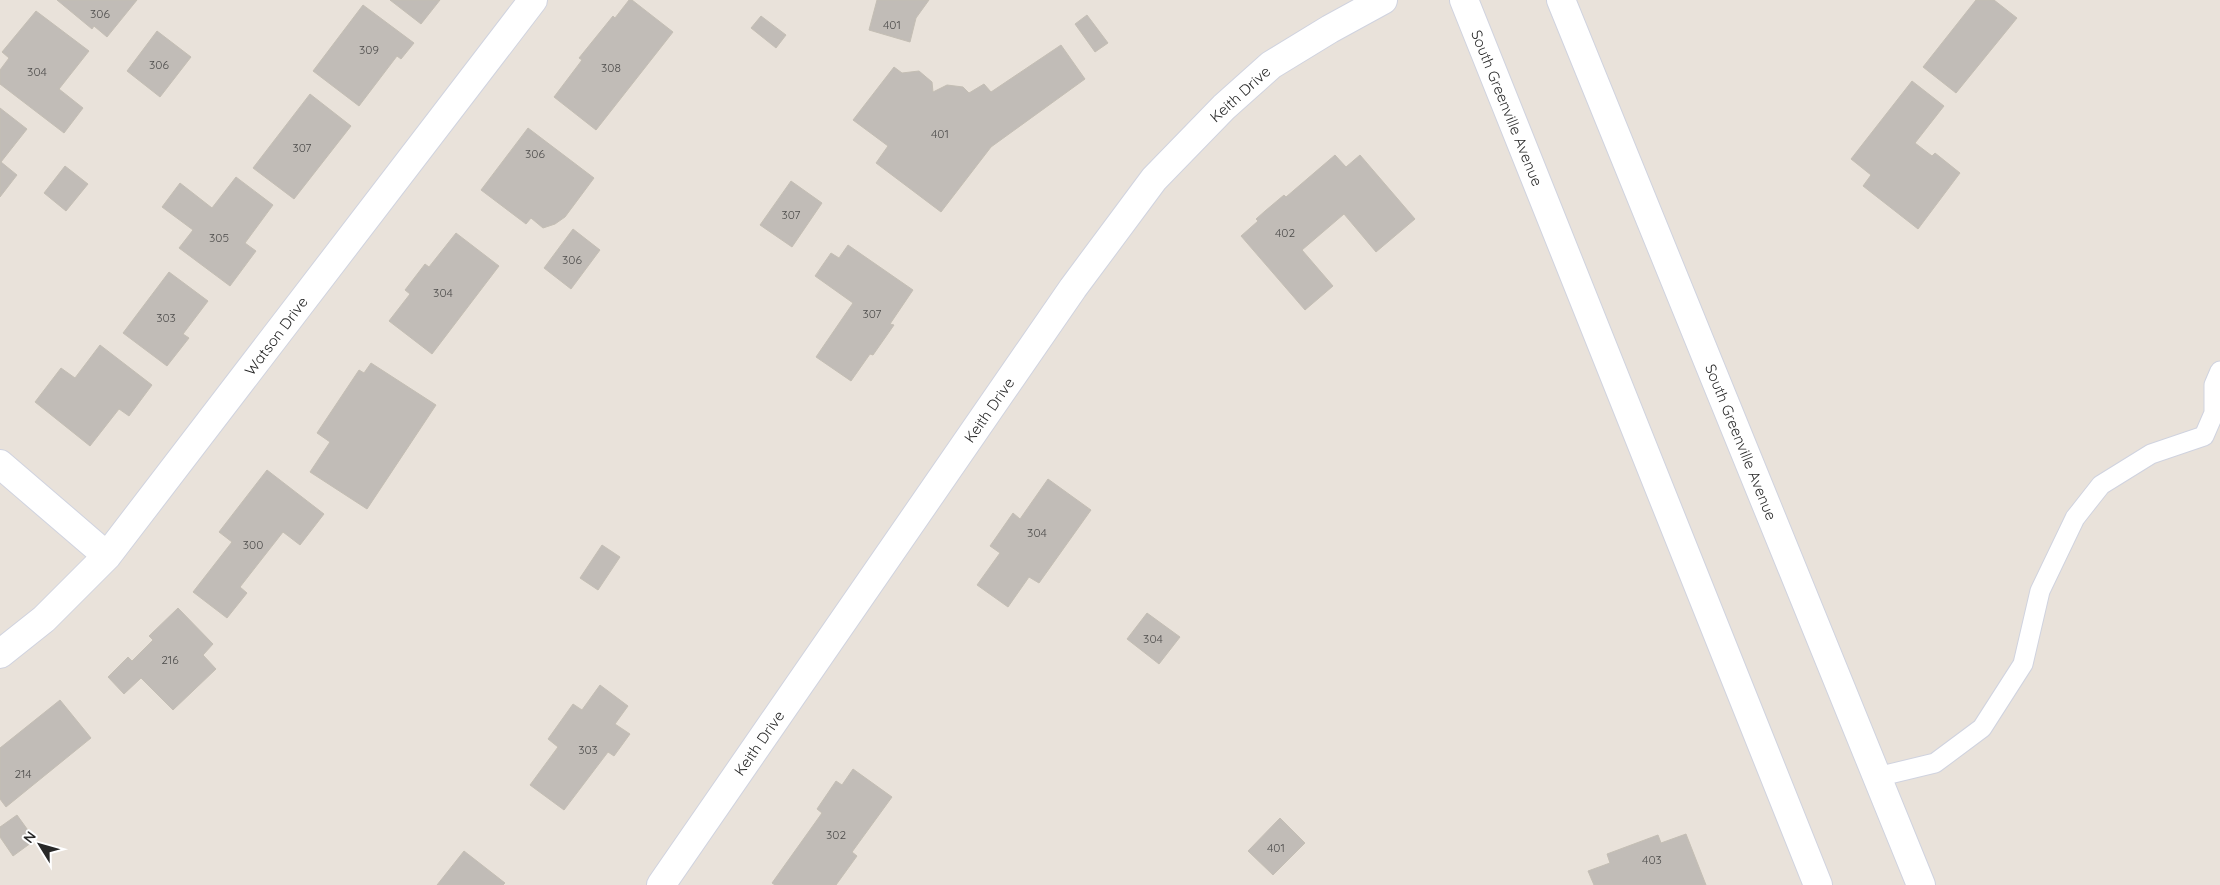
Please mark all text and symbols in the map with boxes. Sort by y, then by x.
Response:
house number: 306 [90,6,110,21]
house number: 401 [883,17,901,32]
street label: South Greenville Avenue [1467,27,1547,189]
house number: 309 [359,42,379,57]
house number: 306 [149,57,169,72]
house number: 308 [601,60,621,75]
street label: Keith Drive [1206,62,1274,126]
house number: 304 [27,64,47,79]
house number: 401 [931,126,949,141]
house number: 307 [293,140,311,155]
house number: 306 [525,146,545,161]
house number: 307 [782,207,800,222]
house number: 402 [1275,225,1295,240]
house number: 305 [209,230,229,245]
house number: 306 [562,252,582,267]
house number: 304 [433,285,453,300]
street label: Watson Drive [240,293,312,379]
house number: 307 [863,306,881,321]
house number: 303 [156,310,176,325]
street label: South Greenville Avenue [1701,361,1781,523]
street label: Keith Drive [960,374,1018,446]
house number: 304 [1027,525,1047,540]
house number: 300 [243,537,263,552]
house number: 304 [1143,631,1163,646]
house number: 216 [161,652,179,667]
street label: Keith Drive [730,707,788,779]
house number: 303 [578,742,598,757]
house number: 214 [14,766,32,781]
north arrow [15,820,65,870]
house number: 302 [826,827,846,842]
text: N [19,828,40,847]
house number: 401 [1267,840,1285,855]
house number: 403 [1642,852,1662,867]

